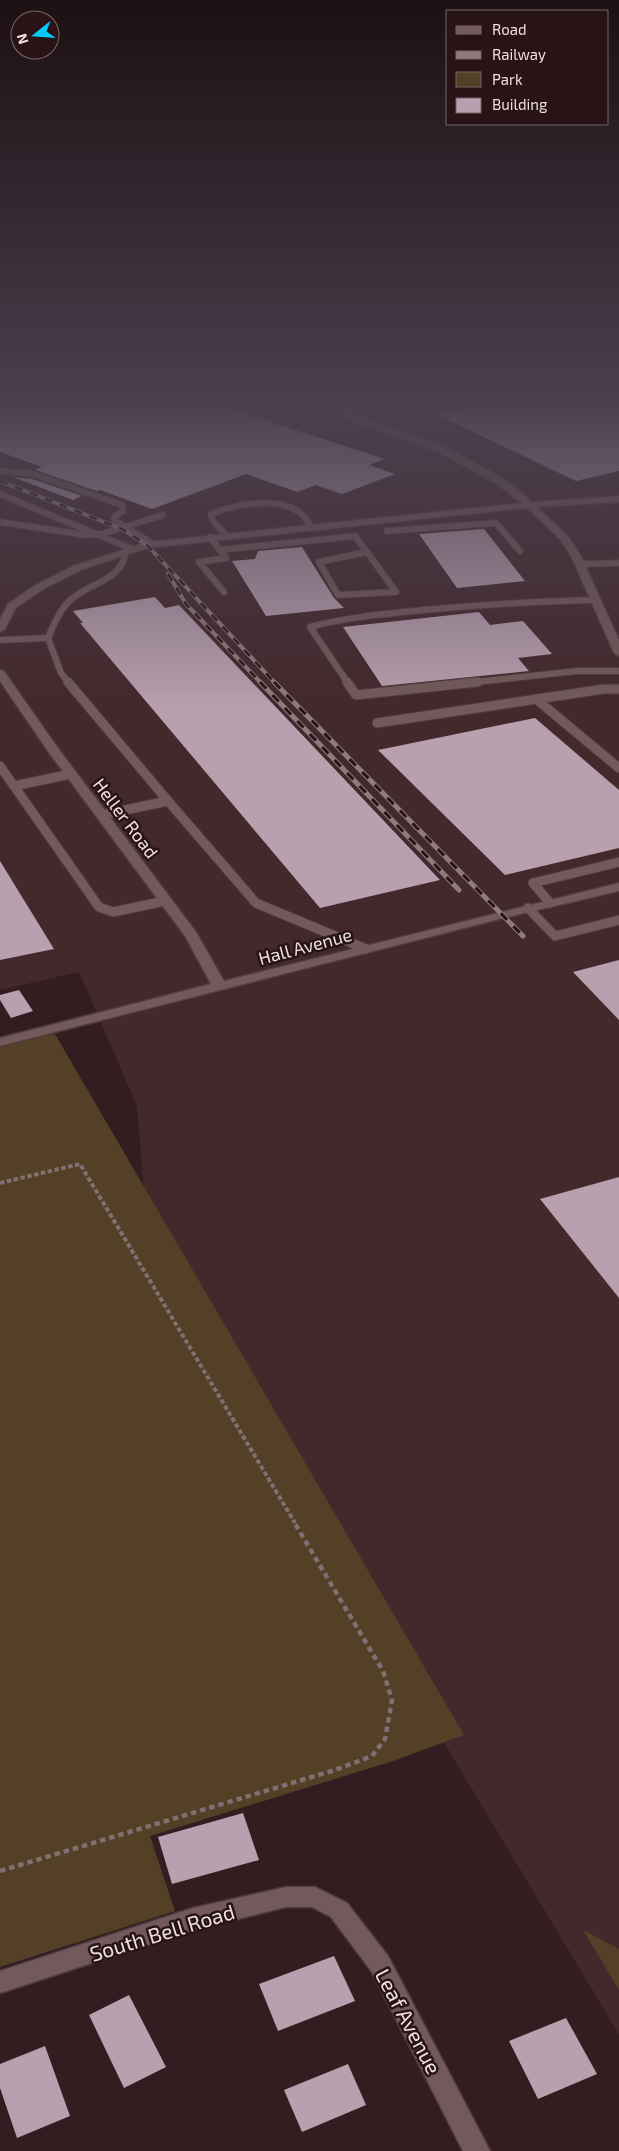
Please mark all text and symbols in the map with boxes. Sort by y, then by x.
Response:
north arrow [10,10,60,60]
legend [446,10,609,125]
text: Road [492,20,527,38]
text: N [12,32,32,46]
text: Railway [492,45,546,63]
text: Park [492,70,523,88]
text: Building [492,95,548,113]
street label: Heller Road [89,774,163,862]
street label: Hall Avenue [256,923,354,969]
street label: South Bell Road [87,1898,237,1966]
street label: Leaf Avenue [371,1964,447,2078]

